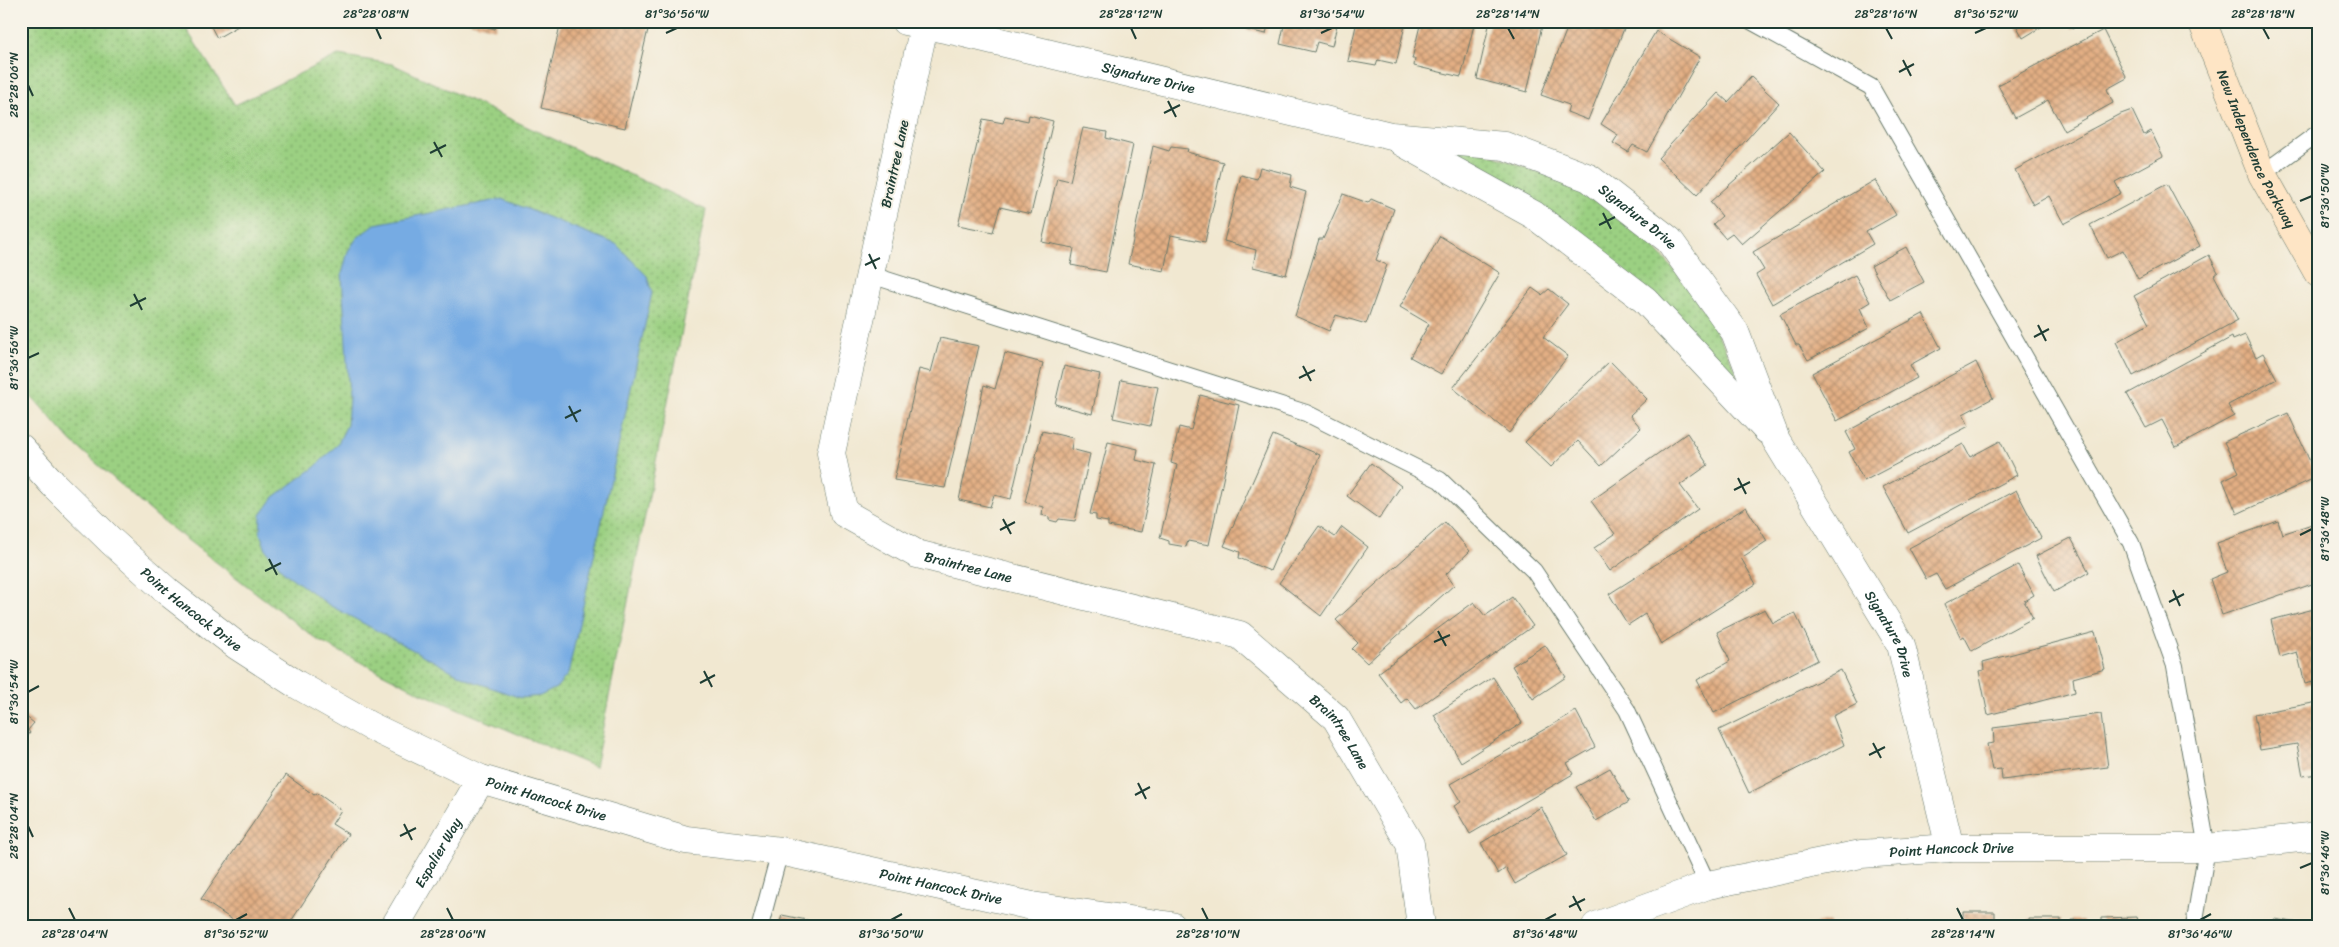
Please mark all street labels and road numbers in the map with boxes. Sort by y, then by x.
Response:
street label: Signature Drive [1099,54,1198,101]
street label: New Independence Parkway [2210,66,2303,234]
street label: Braintree Lane [873,117,917,211]
street label: Signature Drive [1593,177,1684,255]
street label: Braintree Lane [922,544,1015,590]
street label: Point Hancock Drive [135,560,247,658]
street label: Signature Drive [1858,585,1921,680]
street label: Braintree Lane [1304,688,1376,774]
street label: Point Hancock Drive [483,769,610,828]
street label: Espalier Way [407,812,469,893]
street label: Point Hancock Drive [1888,835,2014,865]
street label: Point Hancock Drive [877,861,1005,912]

